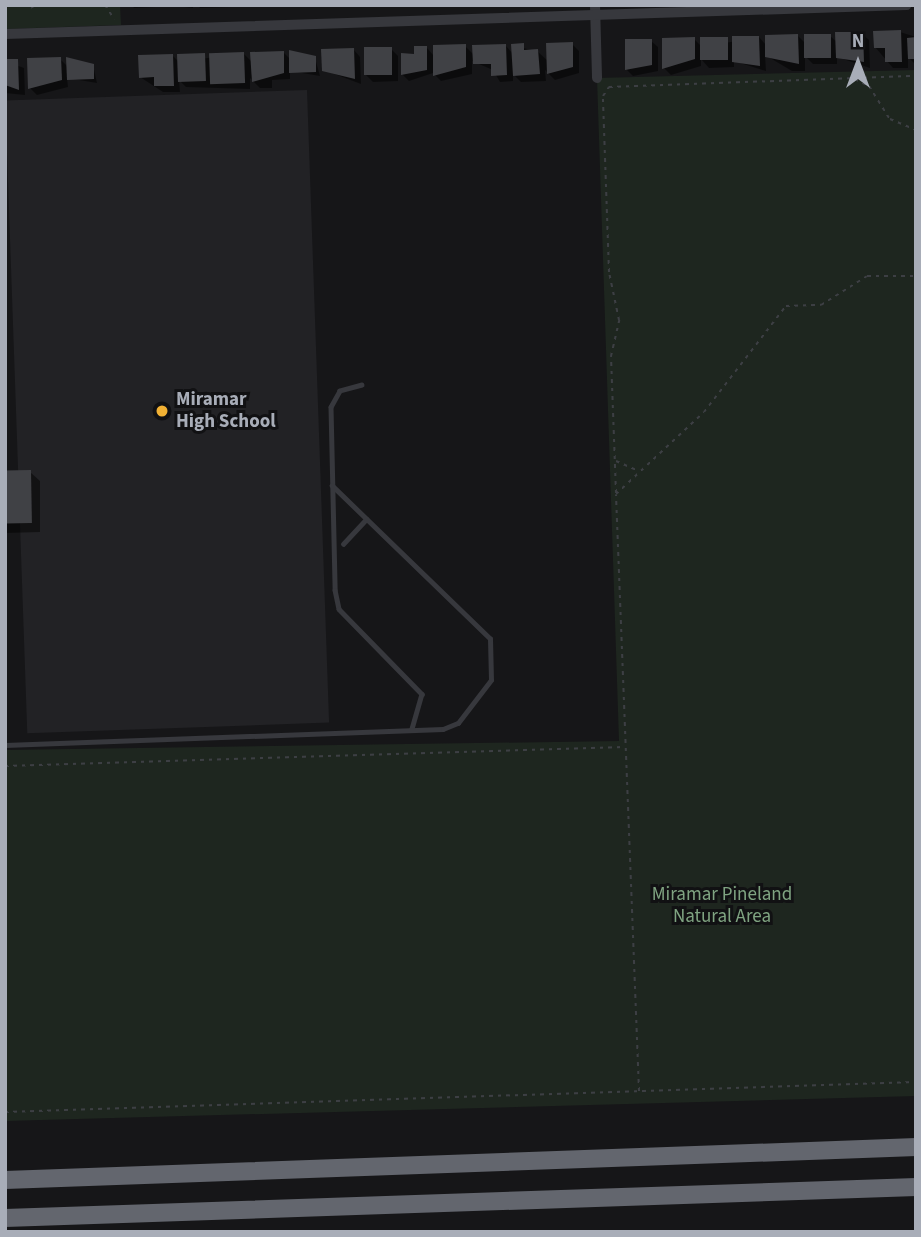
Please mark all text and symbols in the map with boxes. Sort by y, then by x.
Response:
north arrow [823,28,893,98]
text: N [852,28,864,55]
place label: Miramar High School [176,389,276,433]
marker: Miramar High School [154,403,170,419]
park label: Miramar Pineland Natural Area [652,884,792,928]

